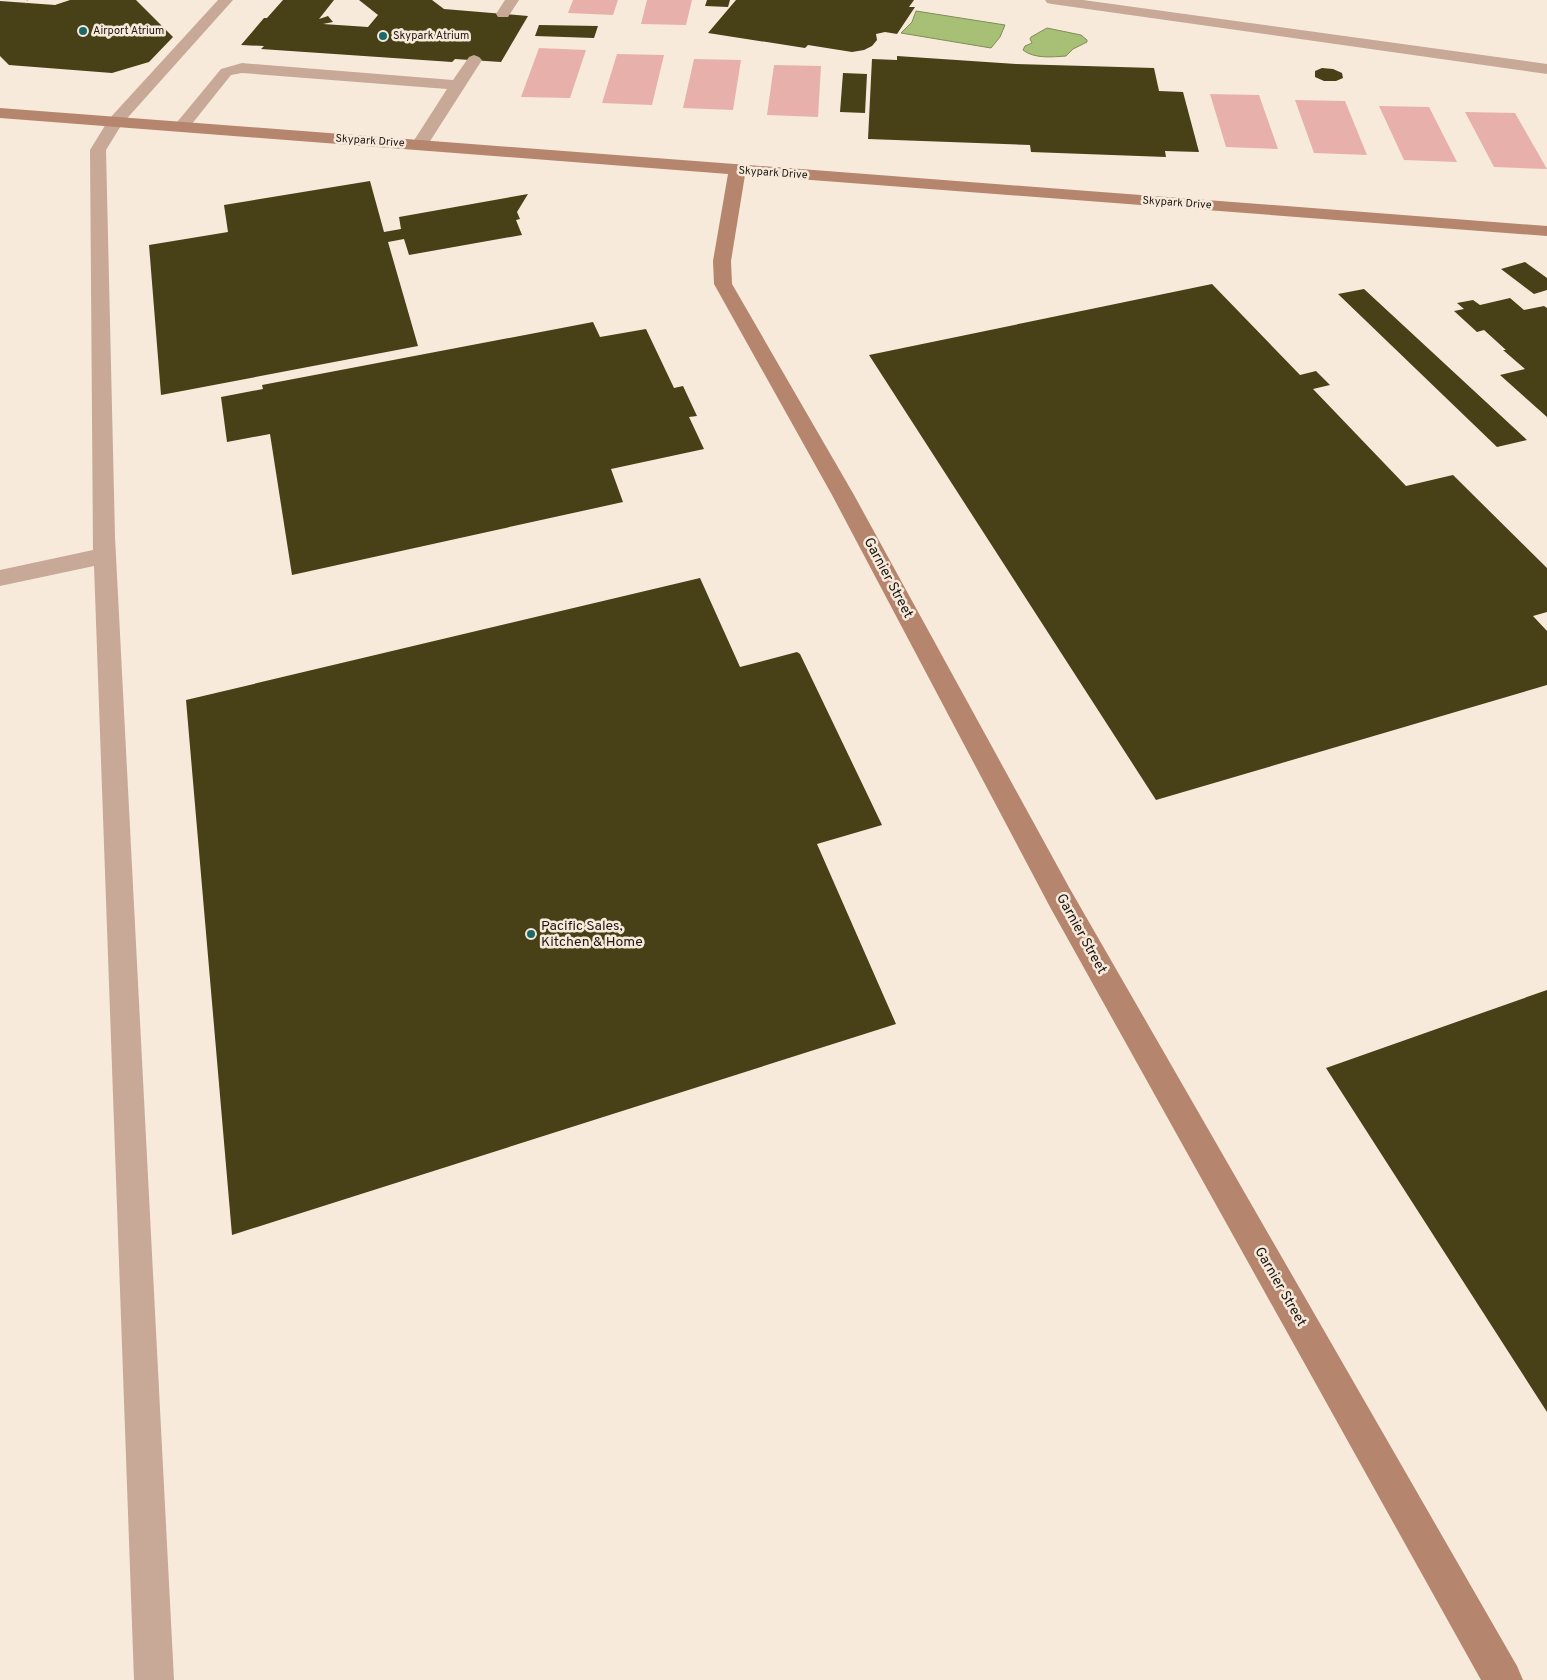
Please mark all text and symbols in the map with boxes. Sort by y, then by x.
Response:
place label: Airport Atrium [93,24,164,38]
marker: Airport Atrium [77,25,89,37]
place label: Skypark Atrium [393,29,469,43]
marker: Skypark Atrium [377,30,389,42]
street label: Skypark Drive [335,132,405,150]
street label: Skypark Drive [738,164,808,182]
street label: Skypark Drive [1142,194,1212,212]
street label: Garnier Street [860,535,916,621]
street label: Garnier Street [1052,891,1110,977]
place label: Pacific Sales, Kitchen & Home [541,918,643,951]
marker: Pacific Sales, Kitchen & Home [525,928,537,940]
street label: Garnier Street [1250,1244,1310,1330]

